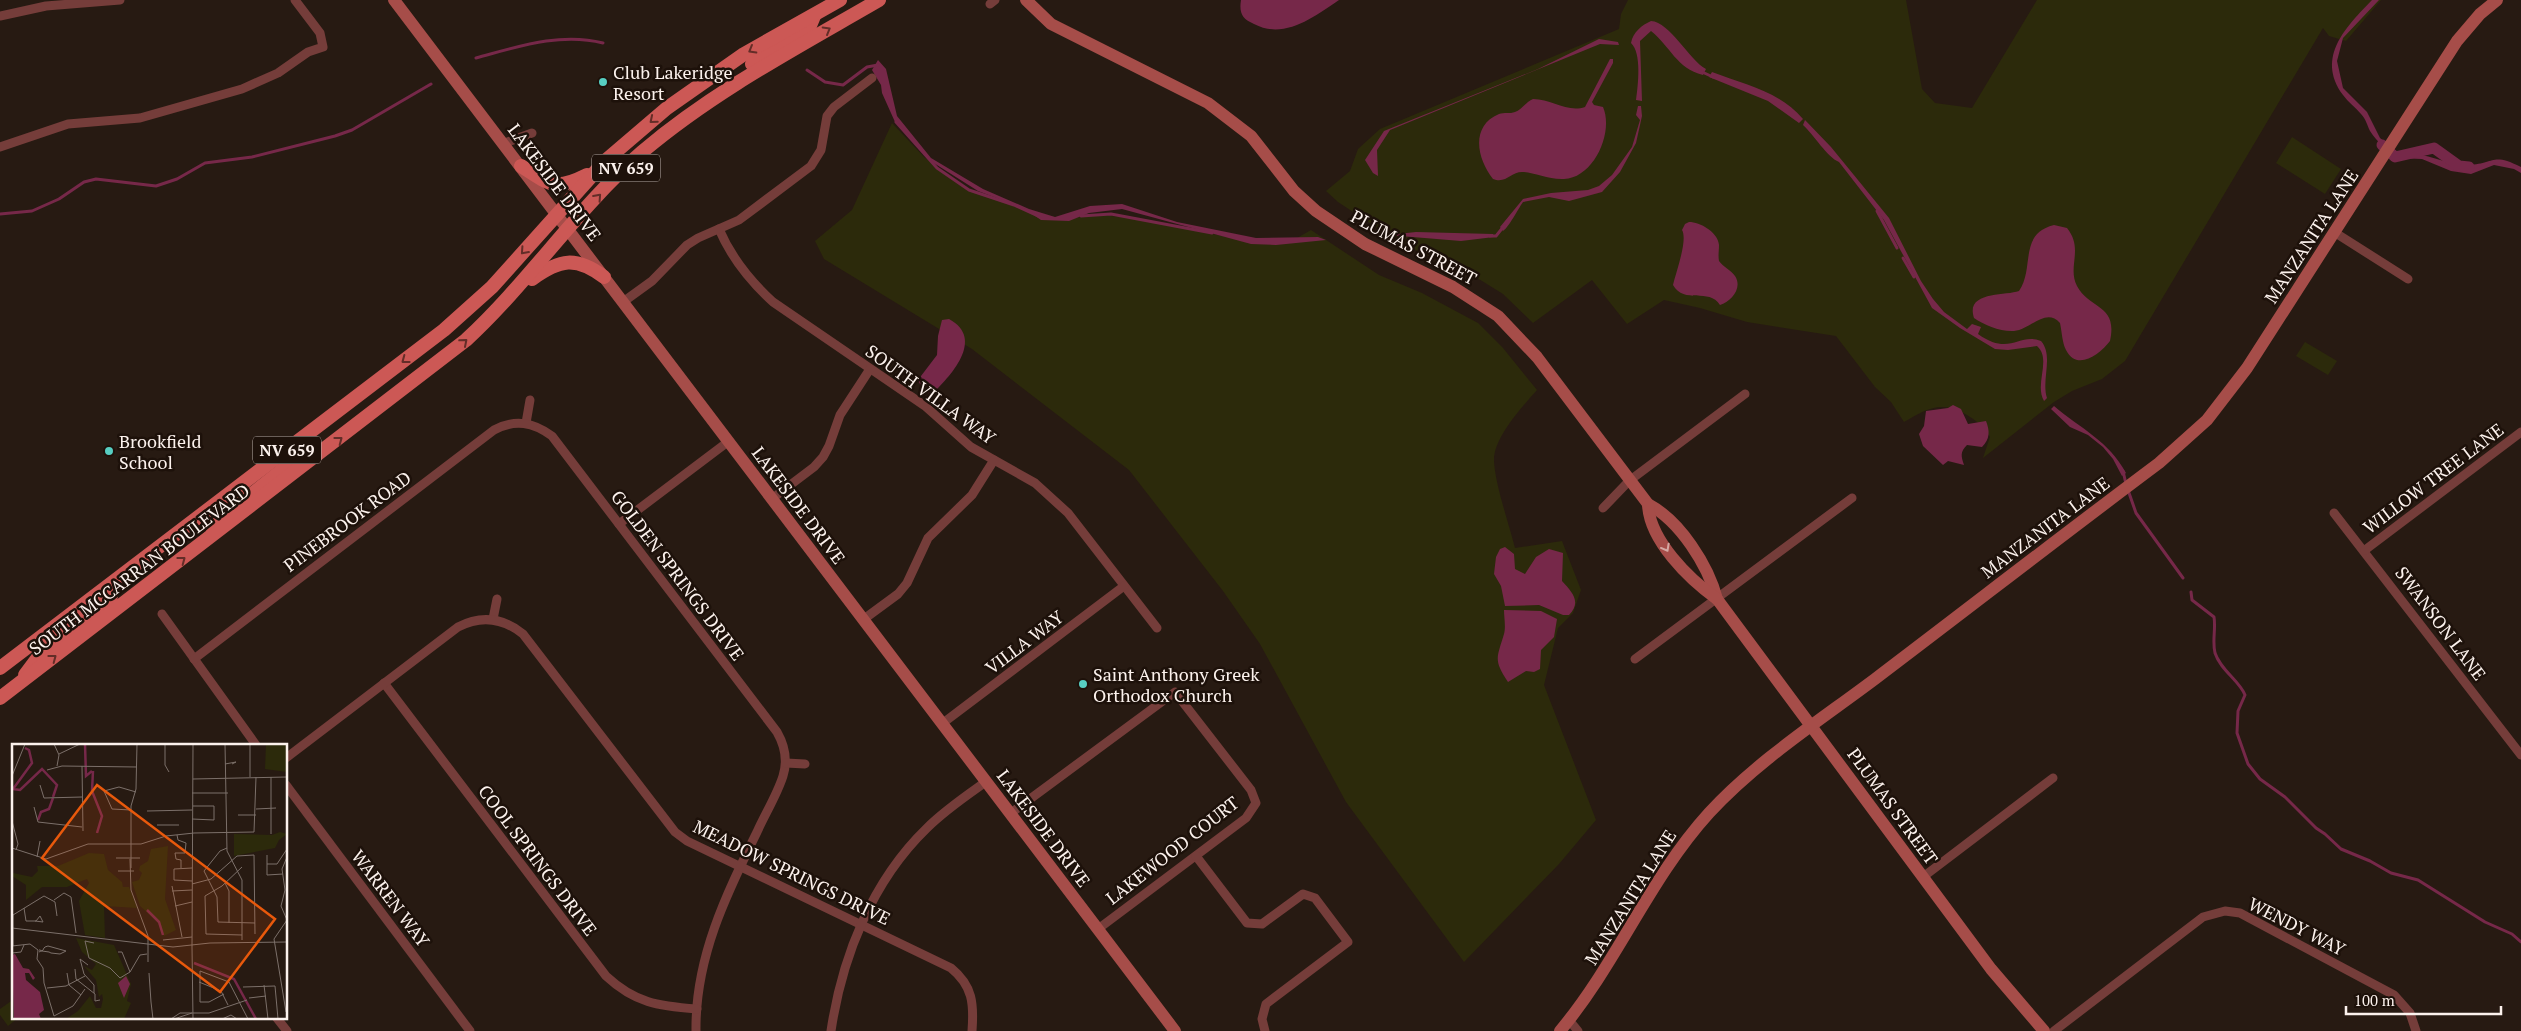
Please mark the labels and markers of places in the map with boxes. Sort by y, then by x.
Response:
place label: Club Lakeridge Resort [613,60,732,105]
marker: Club Lakeridge Resort [597,76,609,88]
place label: Brookfield School [119,429,201,474]
marker: Brookfield School [103,445,115,457]
place label: Saint Anthony Greek Orthodox Church [1093,662,1260,707]
marker: Saint Anthony Greek Orthodox Church [1077,678,1089,690]

